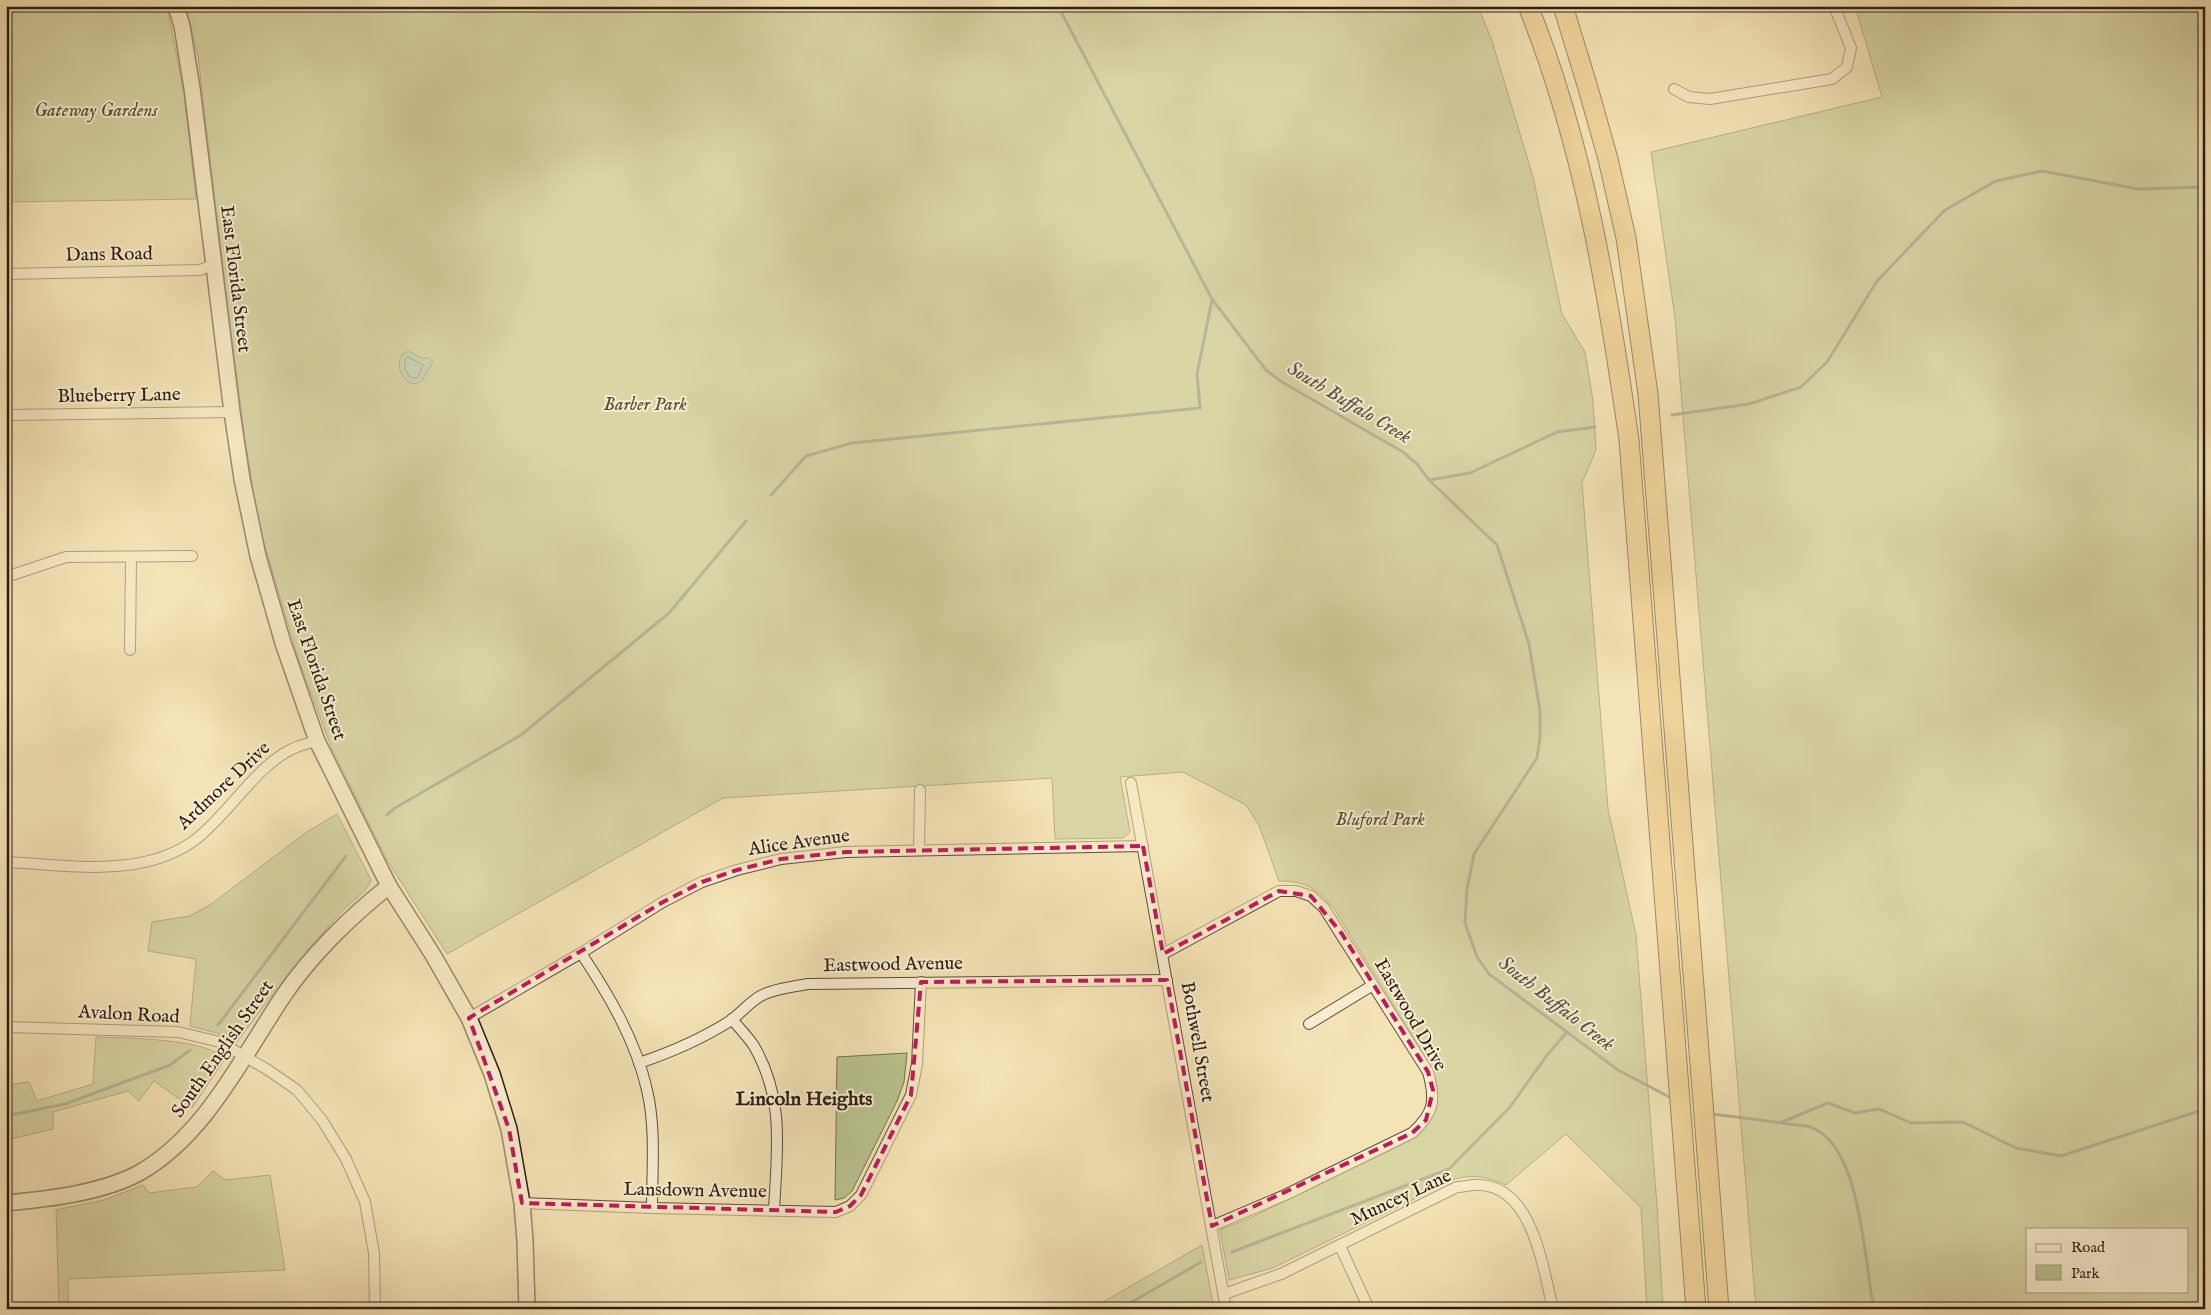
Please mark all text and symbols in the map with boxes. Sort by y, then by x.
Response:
park label: Gateway Gardens [34,99,158,123]
street label: East Florida Street [214,204,256,354]
street label: Dans Road [65,242,154,268]
water label: South Buffalo Creek [1282,356,1416,450]
street label: Blueberry Lane [57,383,181,409]
park label: Barber Park [603,393,687,417]
street label: East Florida Street [281,596,352,744]
street label: Ardmore Drive [172,737,276,836]
park label: Bluford Park [1335,808,1425,832]
street label: Alice Avenue [746,824,852,862]
water label: South Buffalo Creek [1493,951,1619,1057]
street label: Eastwood Avenue [823,952,963,978]
street label: Eastwood Drive [1368,954,1452,1076]
street label: South English Street [167,975,280,1122]
street label: Bothwell Street [1175,980,1219,1105]
street label: Avalon Road [77,1000,181,1030]
district label: Lincoln Heights [736,1087,872,1112]
street label: Muncey Lane [1347,1164,1456,1232]
street label: Lansdown Avenue [623,1178,767,1204]
legend [2026,1228,2188,1292]
text: Road [2071,1238,2106,1257]
text: Park [2071,1264,2101,1283]

